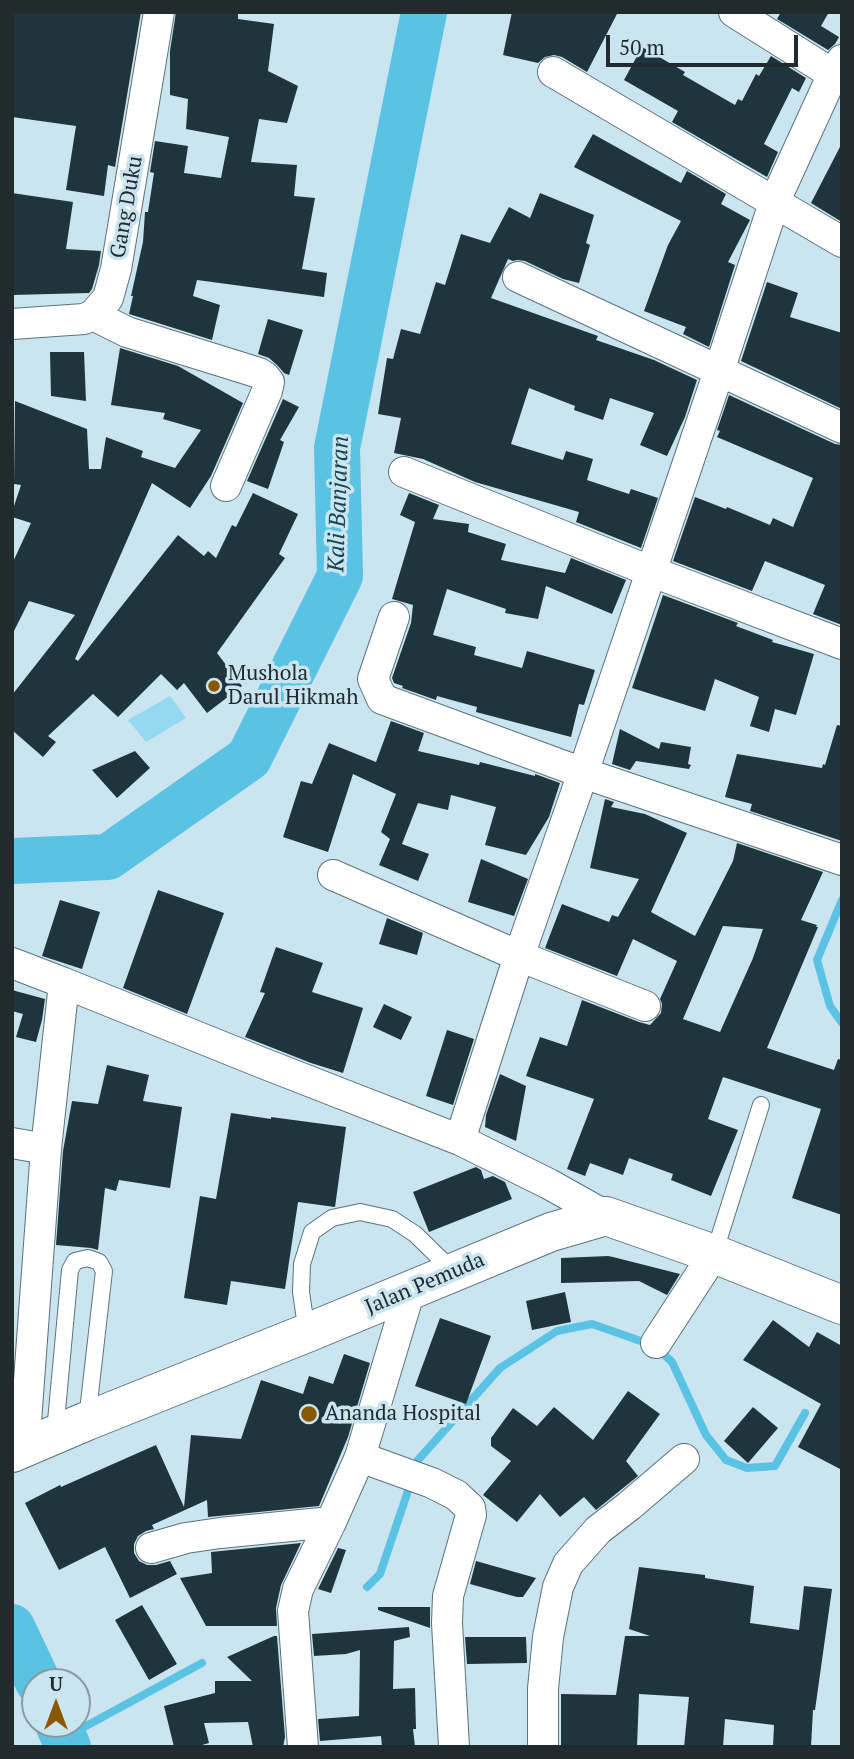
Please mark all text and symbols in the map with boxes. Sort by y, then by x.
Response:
scale bar [609,21,802,65]
text: 50 m [619,33,665,61]
street label: Gang Duku [106,154,148,260]
water label: Kali Banjaran [323,435,355,573]
place label: Mushola Darul Hikmah [228,661,359,711]
marker: Mushola Darul Hikmah [206,678,222,694]
street label: Jalan Pemuda [362,1248,488,1320]
place label: Ananda Hospital [325,1401,481,1427]
marker: Ananda Hospital [299,1404,319,1424]
north arrow [21,1668,91,1738]
text: U [49,1671,63,1696]

